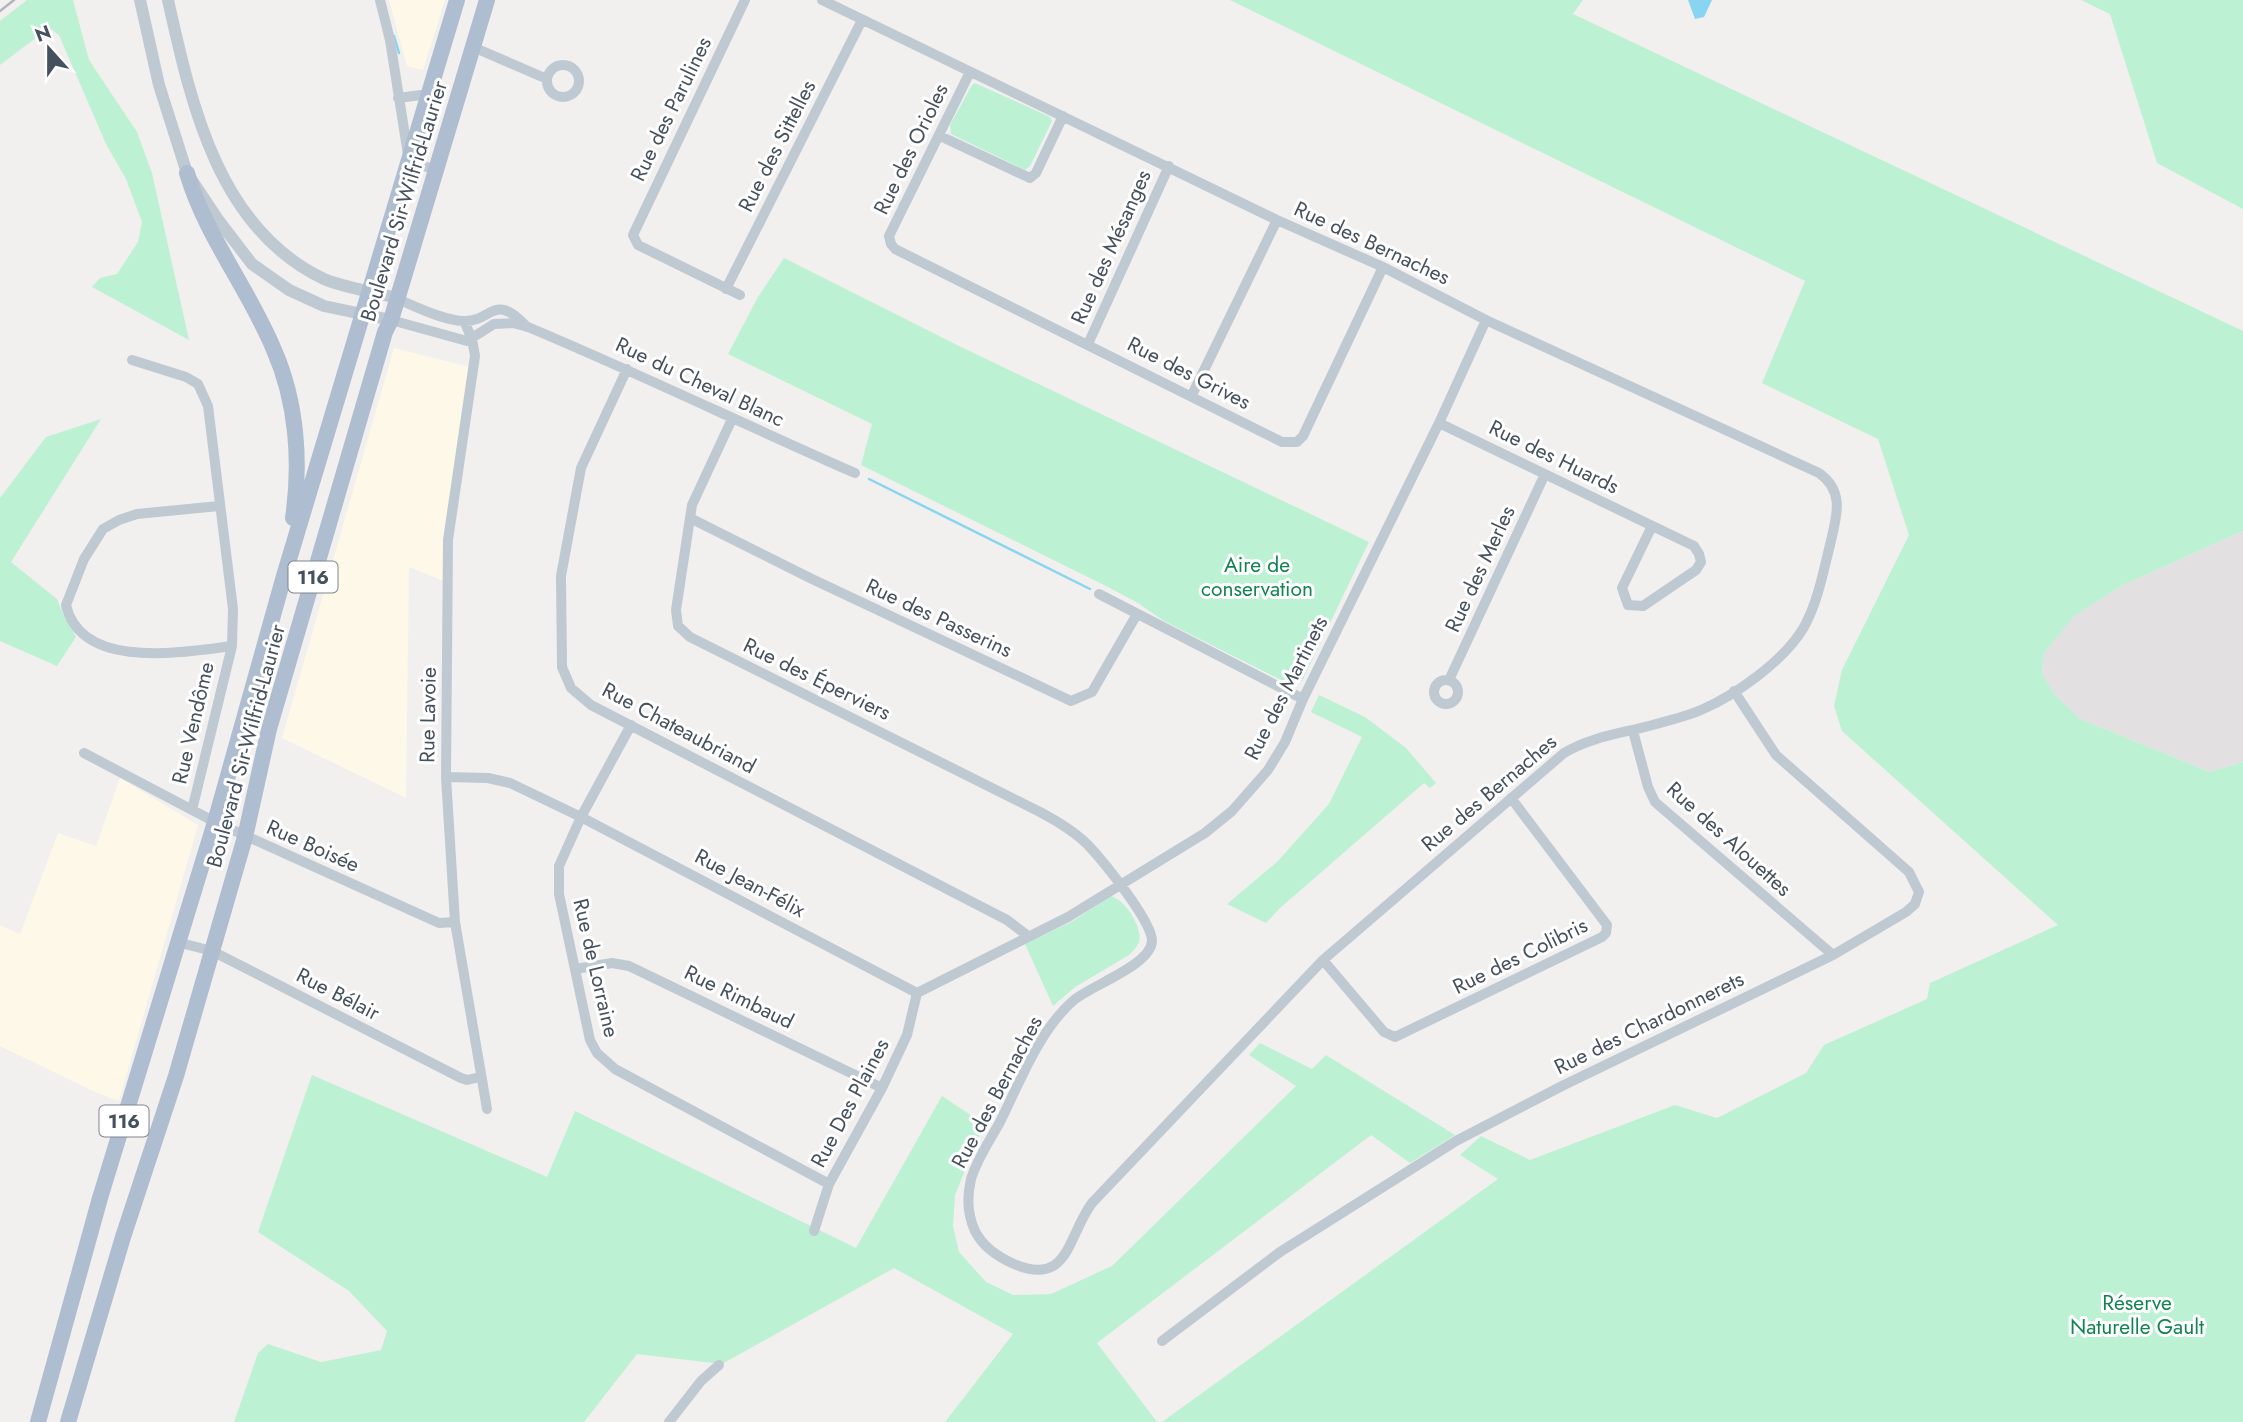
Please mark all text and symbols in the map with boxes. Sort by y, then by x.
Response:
north arrow [14,14,84,84]
text: N [31,18,55,49]
street label: Rue des Parulines [623,32,719,186]
street label: Rue des Sittelles [731,75,823,217]
street label: Boulevard Sir-Wilfrid-Laurier [353,76,455,325]
street label: Rue des Orioles [866,78,956,220]
street label: Rue des Mésanges [1064,165,1158,329]
street label: Rue des Bernaches [1289,194,1455,292]
street label: Rue des Grives [1122,329,1256,417]
street label: Rue du Cheval Blanc [611,330,789,434]
street label: Rue des Huards [1484,413,1624,501]
street label: Rue des Merles [1438,501,1522,637]
park label: Aire de conservation [1201,550,1313,604]
road number: 116 [288,562,338,592]
street label: Rue des Passerins [861,571,1017,665]
street label: Rue des Martinets [1237,611,1335,765]
street label: Boulevard Sir-Wilfrid-Laurier [199,620,293,871]
street label: Rue des Éperviers [738,630,896,728]
street label: Rue Vendôme [164,659,222,787]
street label: Rue Lavoie [412,667,444,763]
street label: Rue Chateaubriand [597,675,761,781]
street label: Rue des Bernaches [1415,727,1563,859]
street label: Rue des Alouettes [1660,775,1798,903]
street label: Rue Boisée [262,812,364,880]
street label: Rue Jean-Félix [689,841,811,925]
street label: Rue de Lorraine [565,896,627,1041]
street label: Rue des Colibris [1448,910,1592,1002]
street label: Rue Rimbaud [679,958,799,1036]
street label: Rue Bélair [291,960,386,1028]
street label: Rue des Chardonnerets [1549,964,1749,1082]
street label: Rue des Bernaches [944,1011,1050,1173]
street label: Rue Des Plaines [803,1033,897,1173]
road number: 116 [100,1106,148,1136]
park label: Réserve Naturelle Gault [2070,1288,2204,1342]

